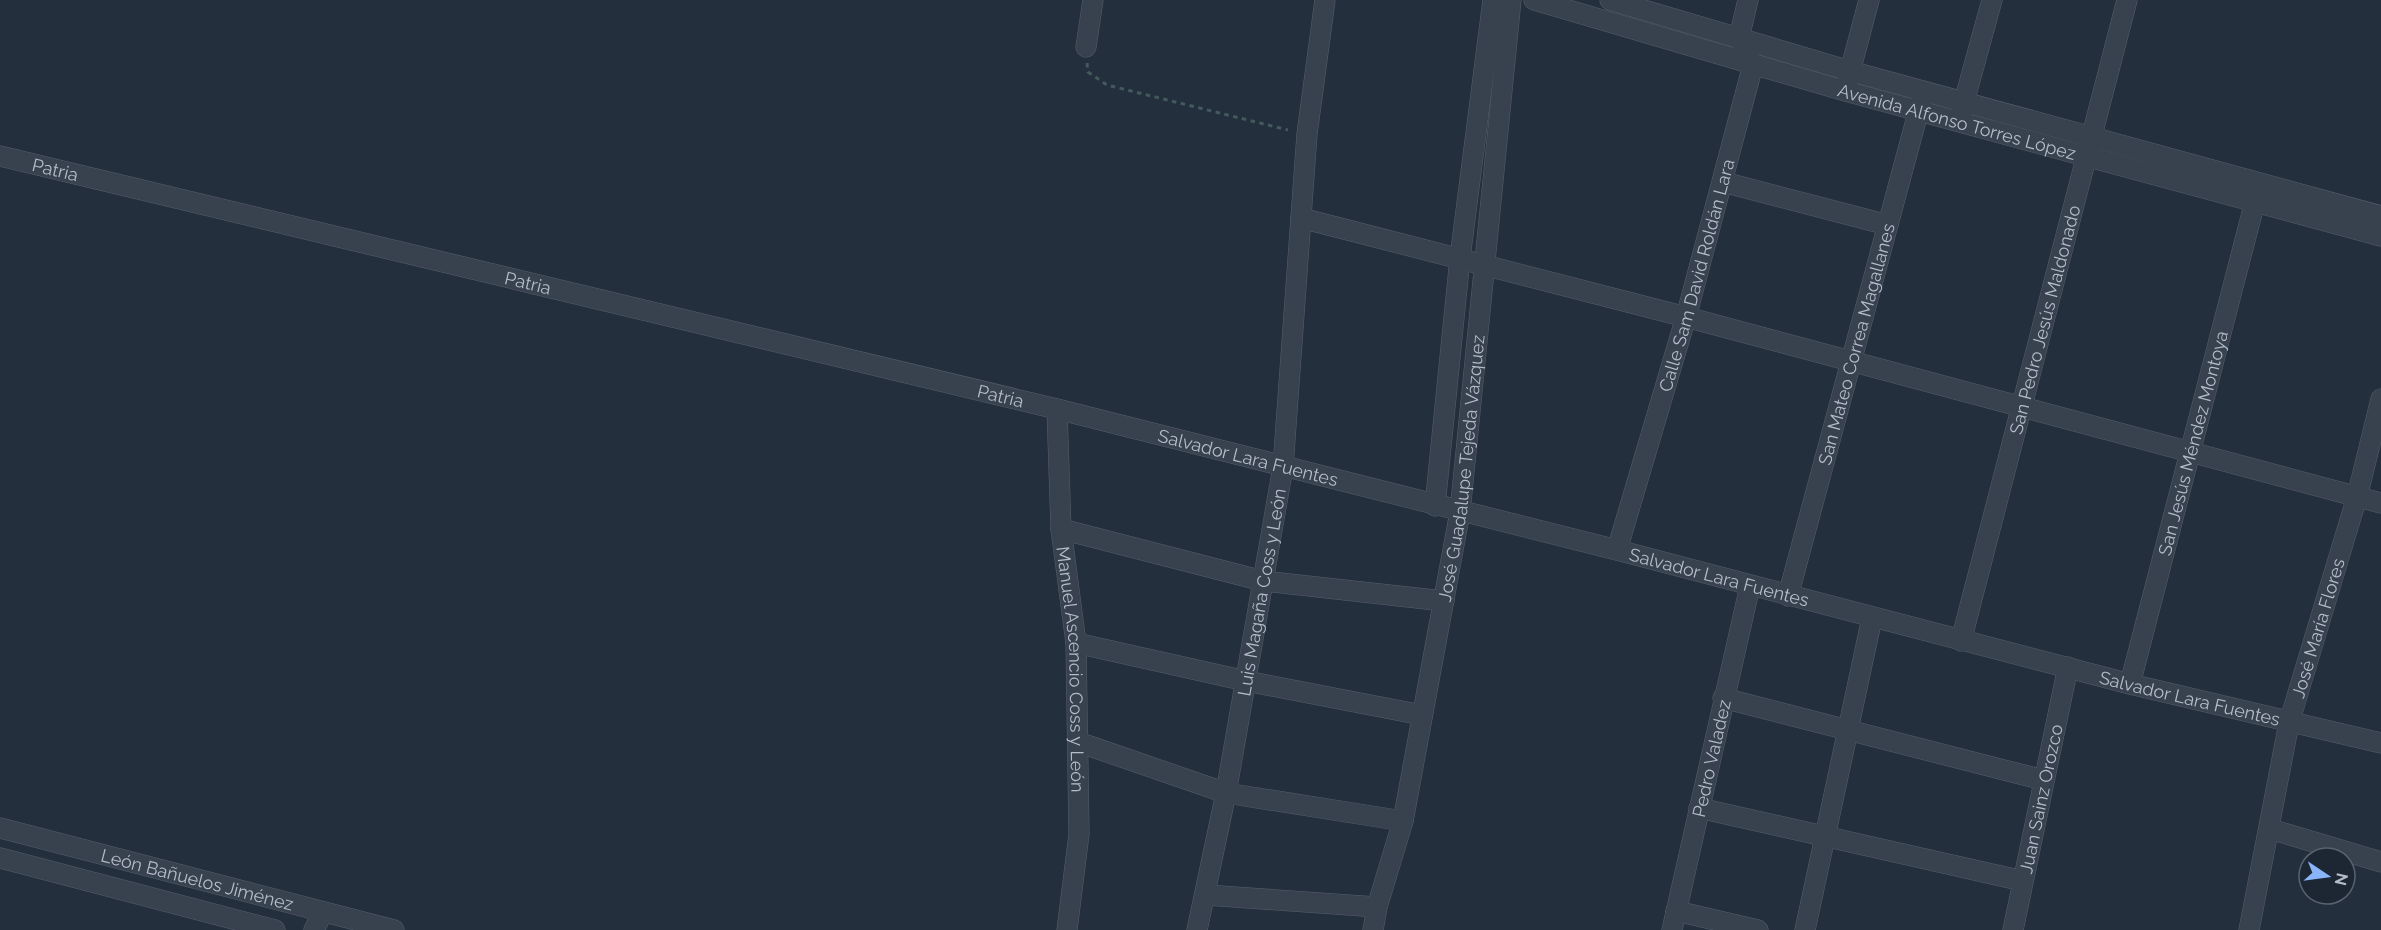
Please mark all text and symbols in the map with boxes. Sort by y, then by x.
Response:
street label: Avenida Alfonso Torres López [1835,79,2078,164]
street label: Patria [30,154,81,185]
street label: Calle Sam David Roldán Lara [1654,157,1738,394]
street label: San Pedro Jesús Maldonado [2004,203,2084,436]
street label: San Mateo Correa Magallanes [1813,221,1898,467]
street label: Patria [503,267,553,298]
street label: San Jesús Méndez Montoya [2153,328,2232,558]
street label: José Guadalupe Tejeda Vázquez [1433,334,1488,603]
street label: Patria [975,380,1026,411]
street label: Salvador Lara Fuentes [1156,424,1341,490]
street label: Luis Magaña Coss y León [1233,487,1290,697]
street label: Salvador Lara Fuentes [1627,543,1812,610]
street label: Manuel Ascencio Coss y León [1053,545,1089,793]
street label: José María Flores [2287,555,2349,700]
street label: Salvador Lara Fuentes [2097,666,2282,729]
street label: Pedro Valadez [1687,697,1734,819]
street label: Juan Sainz Orozco [2015,722,2066,875]
street label: León Bañuelos Jiménez [99,844,296,914]
north arrow [2297,846,2357,906]
text: N [2330,871,2352,887]

